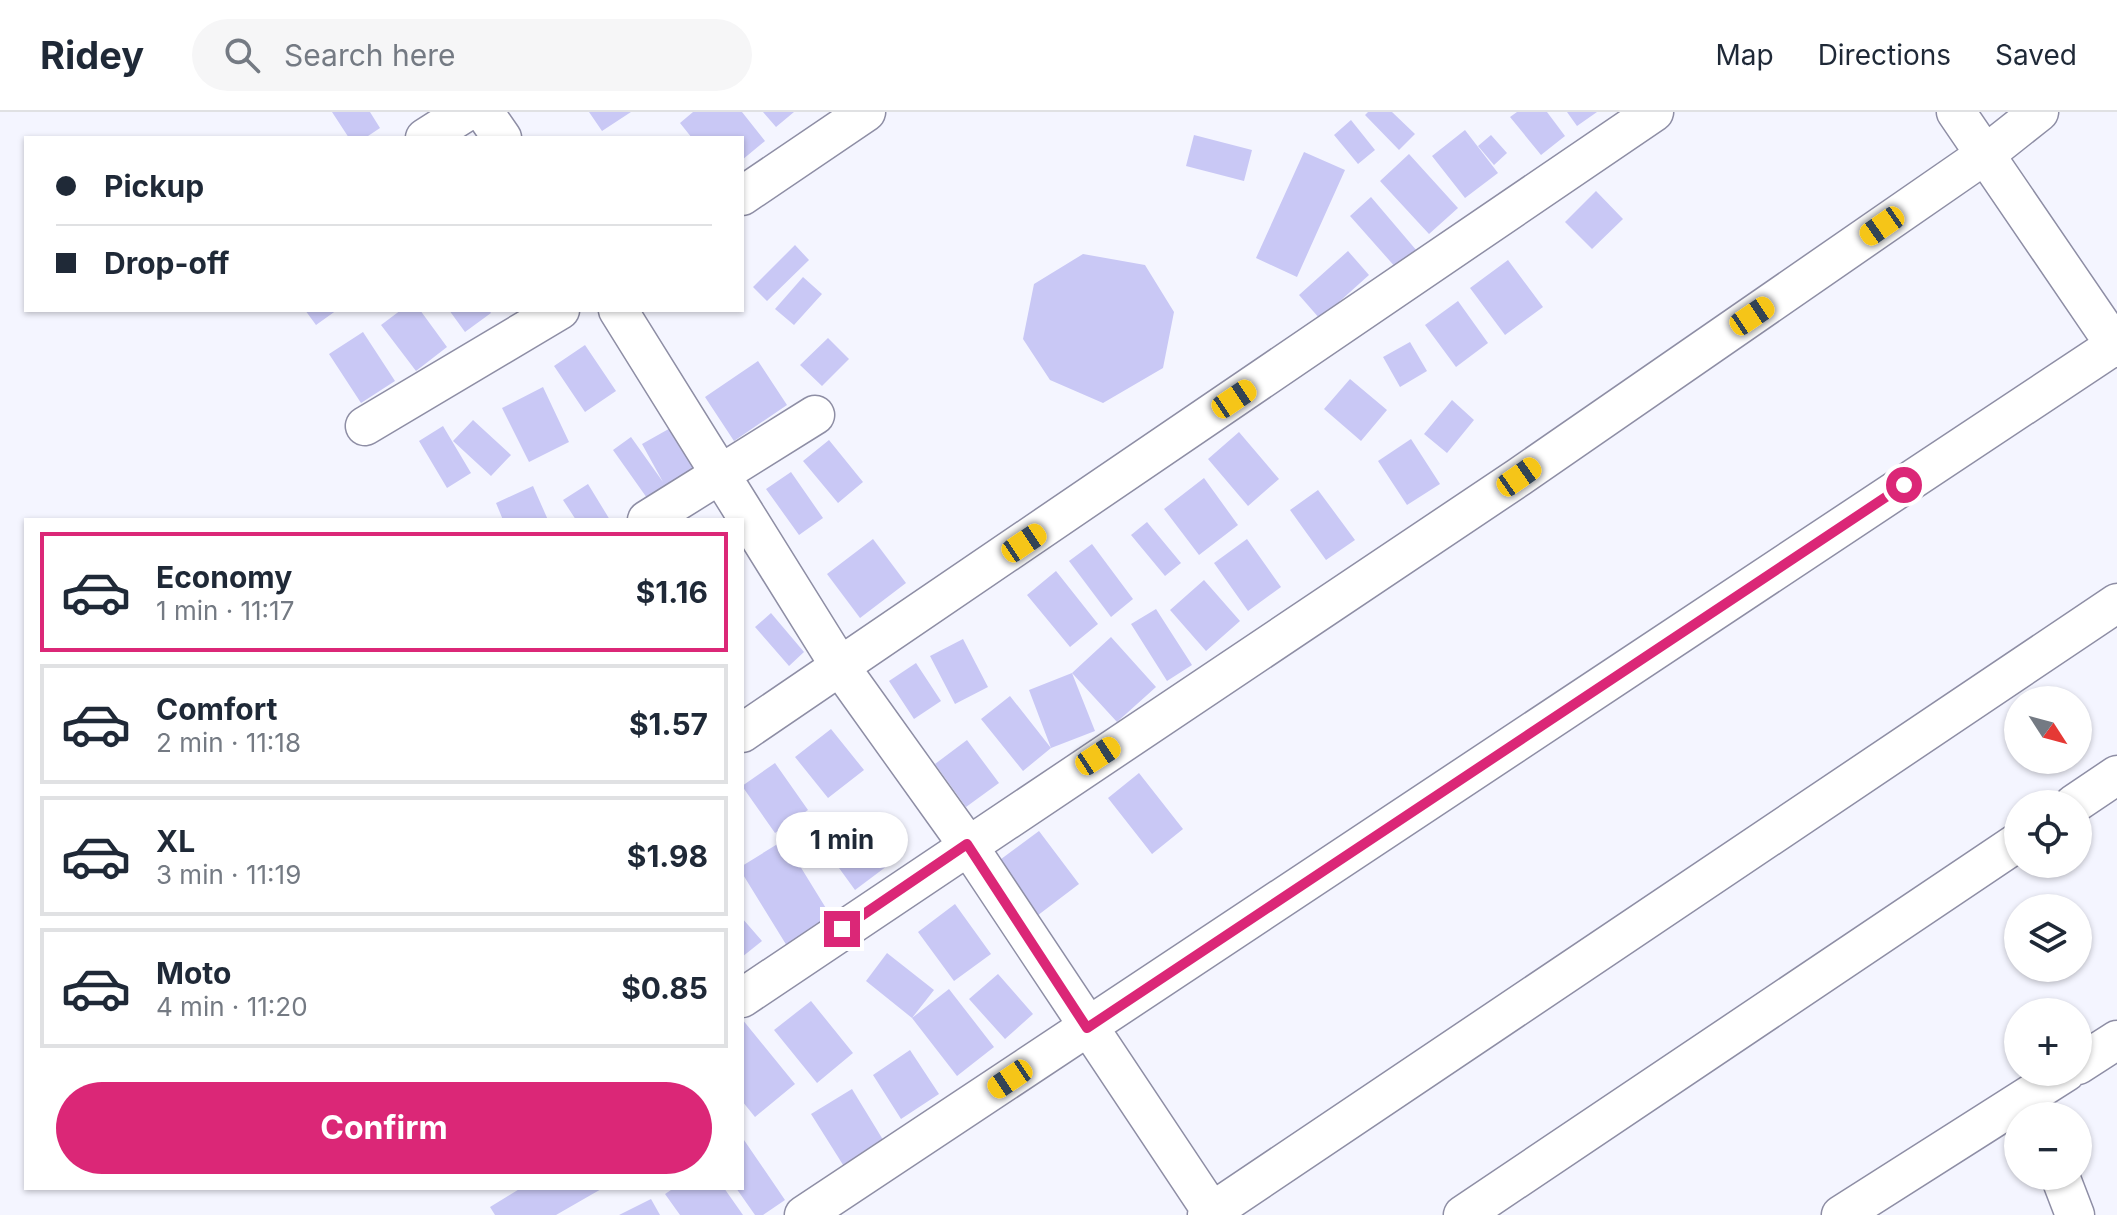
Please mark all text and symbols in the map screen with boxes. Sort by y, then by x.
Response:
search box [192,19,752,91]
text: Ridey [40,32,144,78]
icon: search [220,33,264,77]
text: Search here [284,37,456,73]
text: Map [1715,38,1774,72]
text: Directions [1818,38,1951,72]
text: Saved [1995,38,2077,72]
text: Pickup [104,168,204,204]
car [1855,202,1909,250]
text: Drop-off [104,245,230,281]
car [1725,293,1779,339]
car [1207,376,1261,422]
car [1492,453,1546,501]
route start [1886,467,1922,503]
car [997,520,1051,566]
icon: car [60,556,132,628]
text: Economy [156,559,292,595]
text: $1.16 [636,574,708,610]
text: 1 min · 11:17 [156,595,294,626]
north arrow [2004,686,2092,774]
map controls [2004,686,2092,1190]
icon: car [60,688,132,760]
text: Comfort [156,691,277,727]
text: $1.57 [629,706,708,742]
text: 2 min · 11:18 [156,727,301,758]
car [1071,733,1125,779]
button: locate [2004,790,2092,878]
callout: 1 min [776,813,908,869]
icon: car [60,820,132,892]
text: XL [156,823,195,859]
text: 1 min [810,824,874,855]
text: $1.98 [627,838,708,874]
text: 3 min · 11:19 [156,859,301,890]
button: layers [2004,894,2092,982]
route end [824,911,860,947]
icon: car [60,952,132,1024]
text: Moto [156,955,231,991]
text: $0.85 [621,970,708,1006]
text: 4 min · 11:20 [156,991,308,1022]
button: + [2004,998,2092,1086]
car [983,1056,1037,1102]
button: Confirm [56,1082,712,1174]
button: − [2004,1102,2092,1190]

